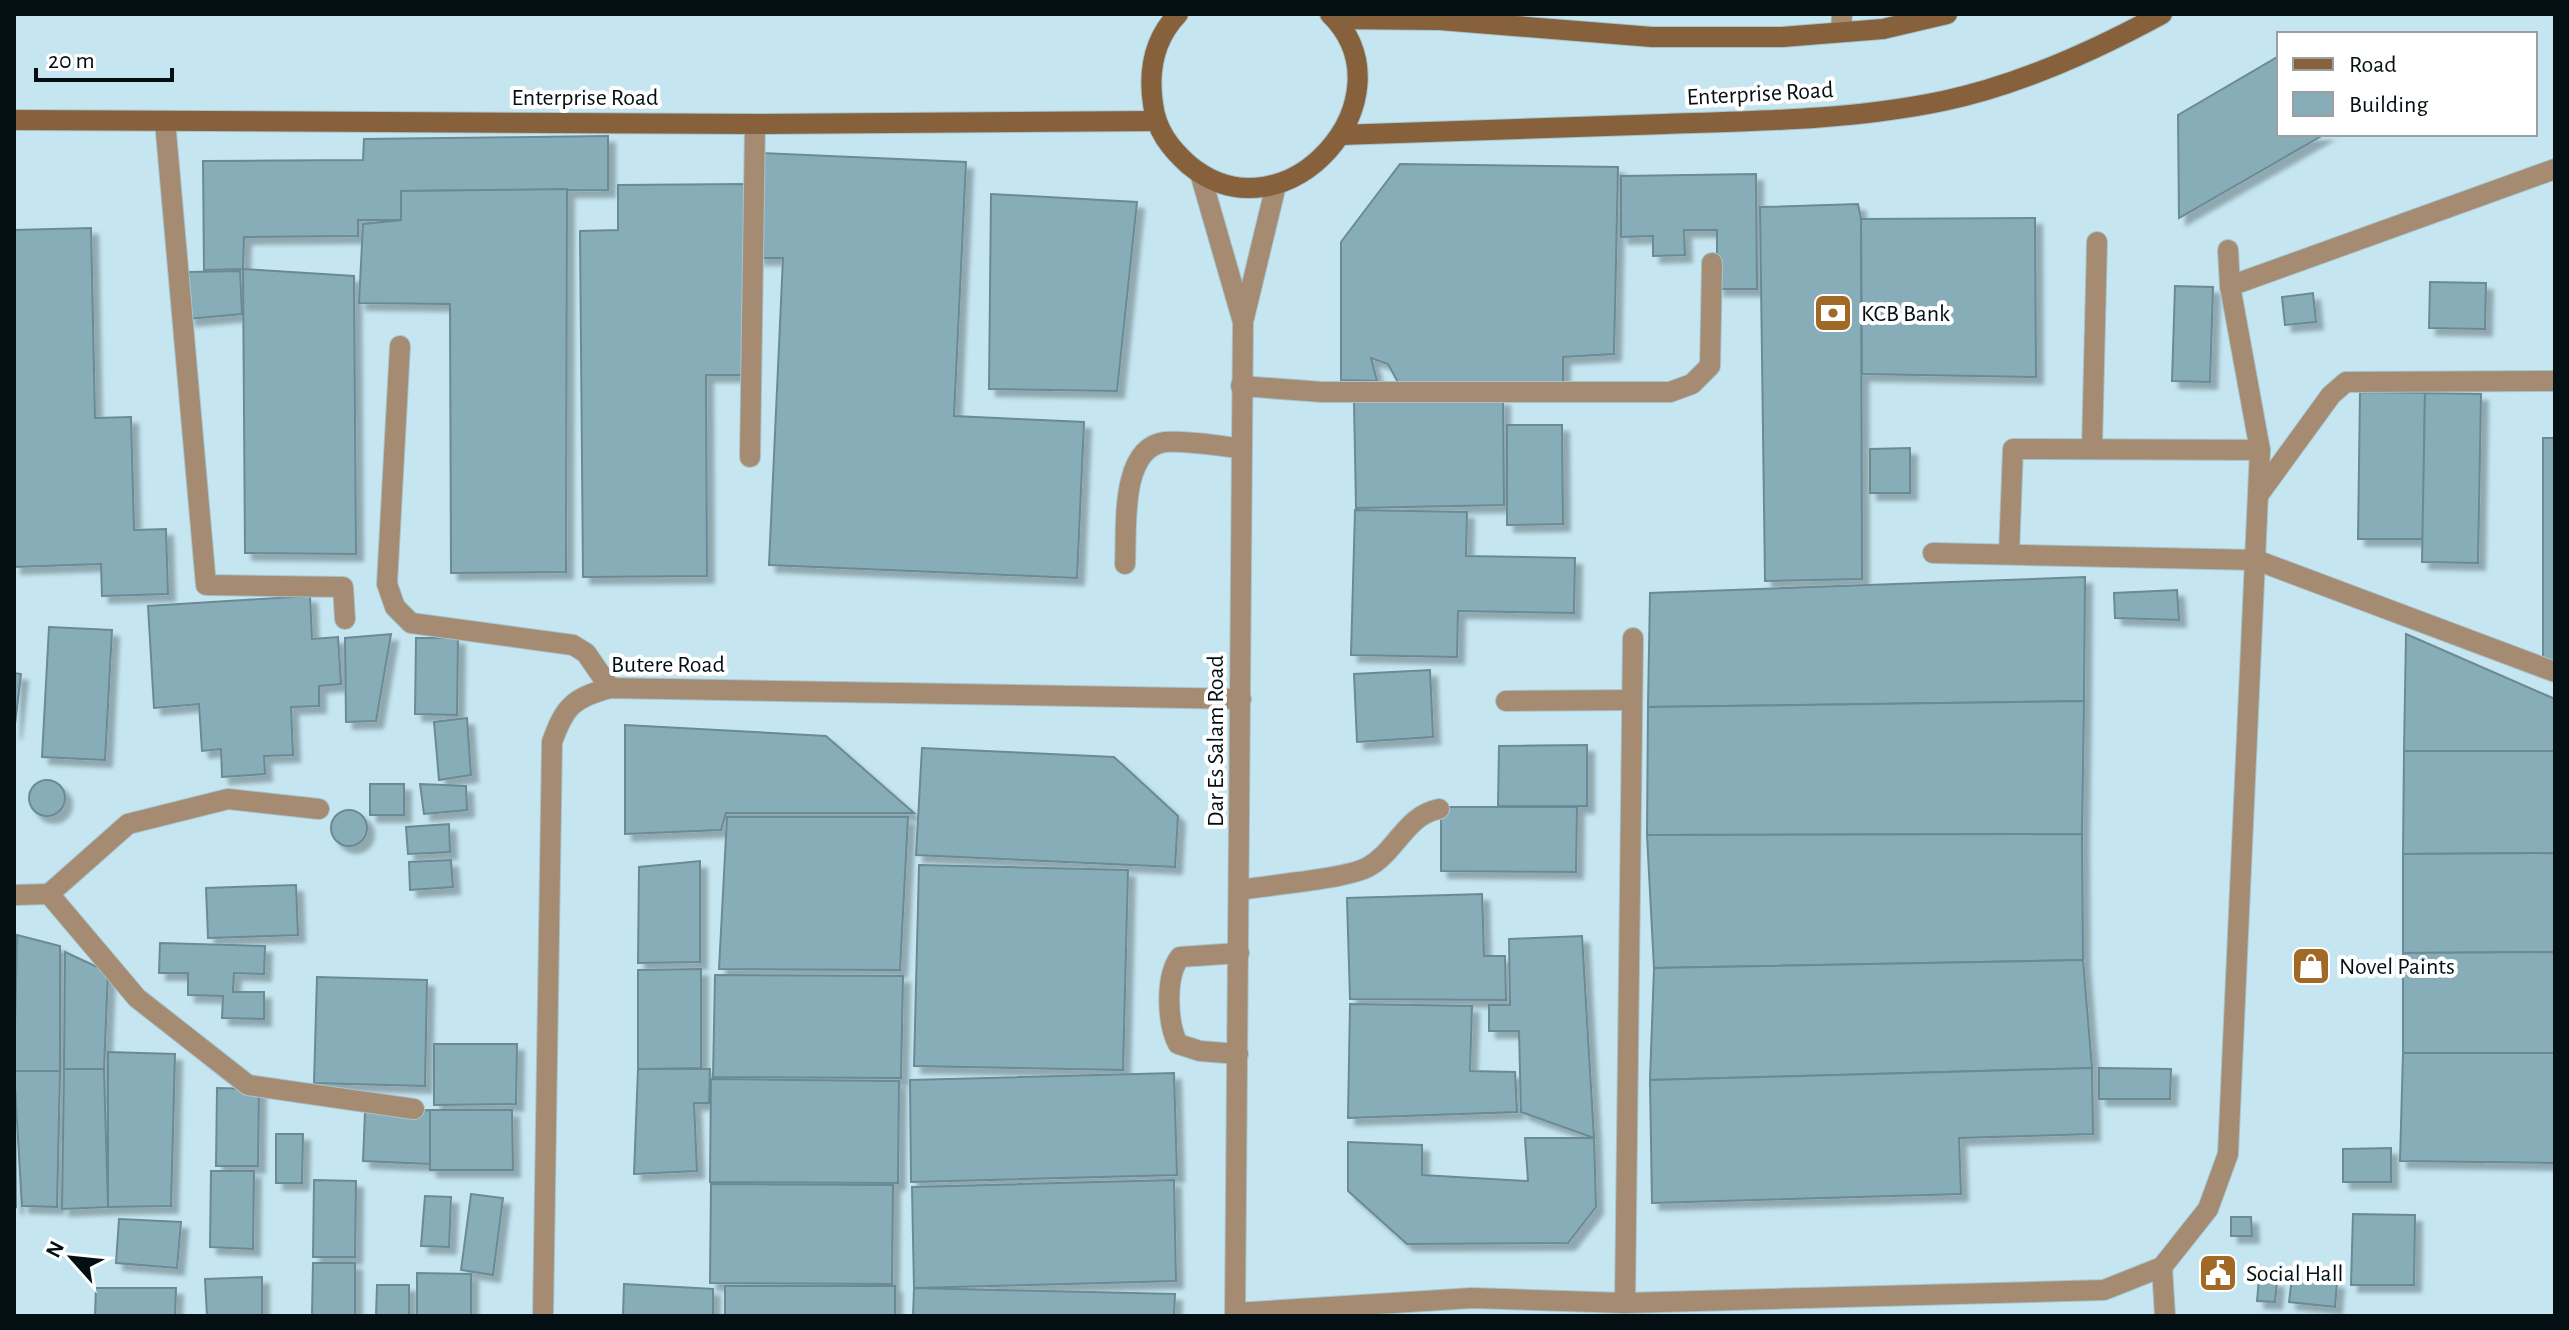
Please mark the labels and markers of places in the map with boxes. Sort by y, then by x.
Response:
bank icon: KCB Bank [1812,292,1854,334]
place label: KCB Bank [1861,302,1950,326]
shop icon: Novel Paints [2290,945,2332,987]
place label: Novel Paints [2339,955,2455,979]
public building icon: Social Hall [2197,1252,2239,1294]
place label: Social Hall [2246,1262,2344,1286]

